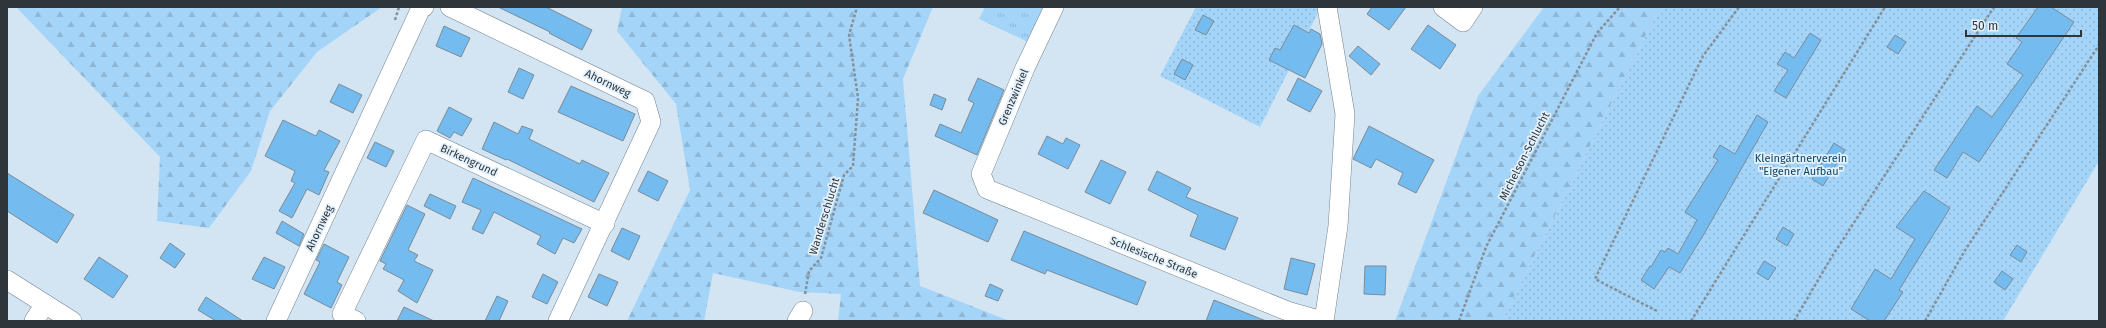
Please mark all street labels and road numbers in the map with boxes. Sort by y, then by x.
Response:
street label: Ahornweg [583,67,633,100]
street label: Grenzwinkel [996,67,1031,127]
street label: Michelson-Schlucht [1497,110,1552,203]
street label: Birkengrund [438,142,499,179]
street label: Wanderschlucht [807,176,842,256]
street label: Ahornweg [303,203,336,253]
street label: Schlesische Straße [1108,234,1199,281]

